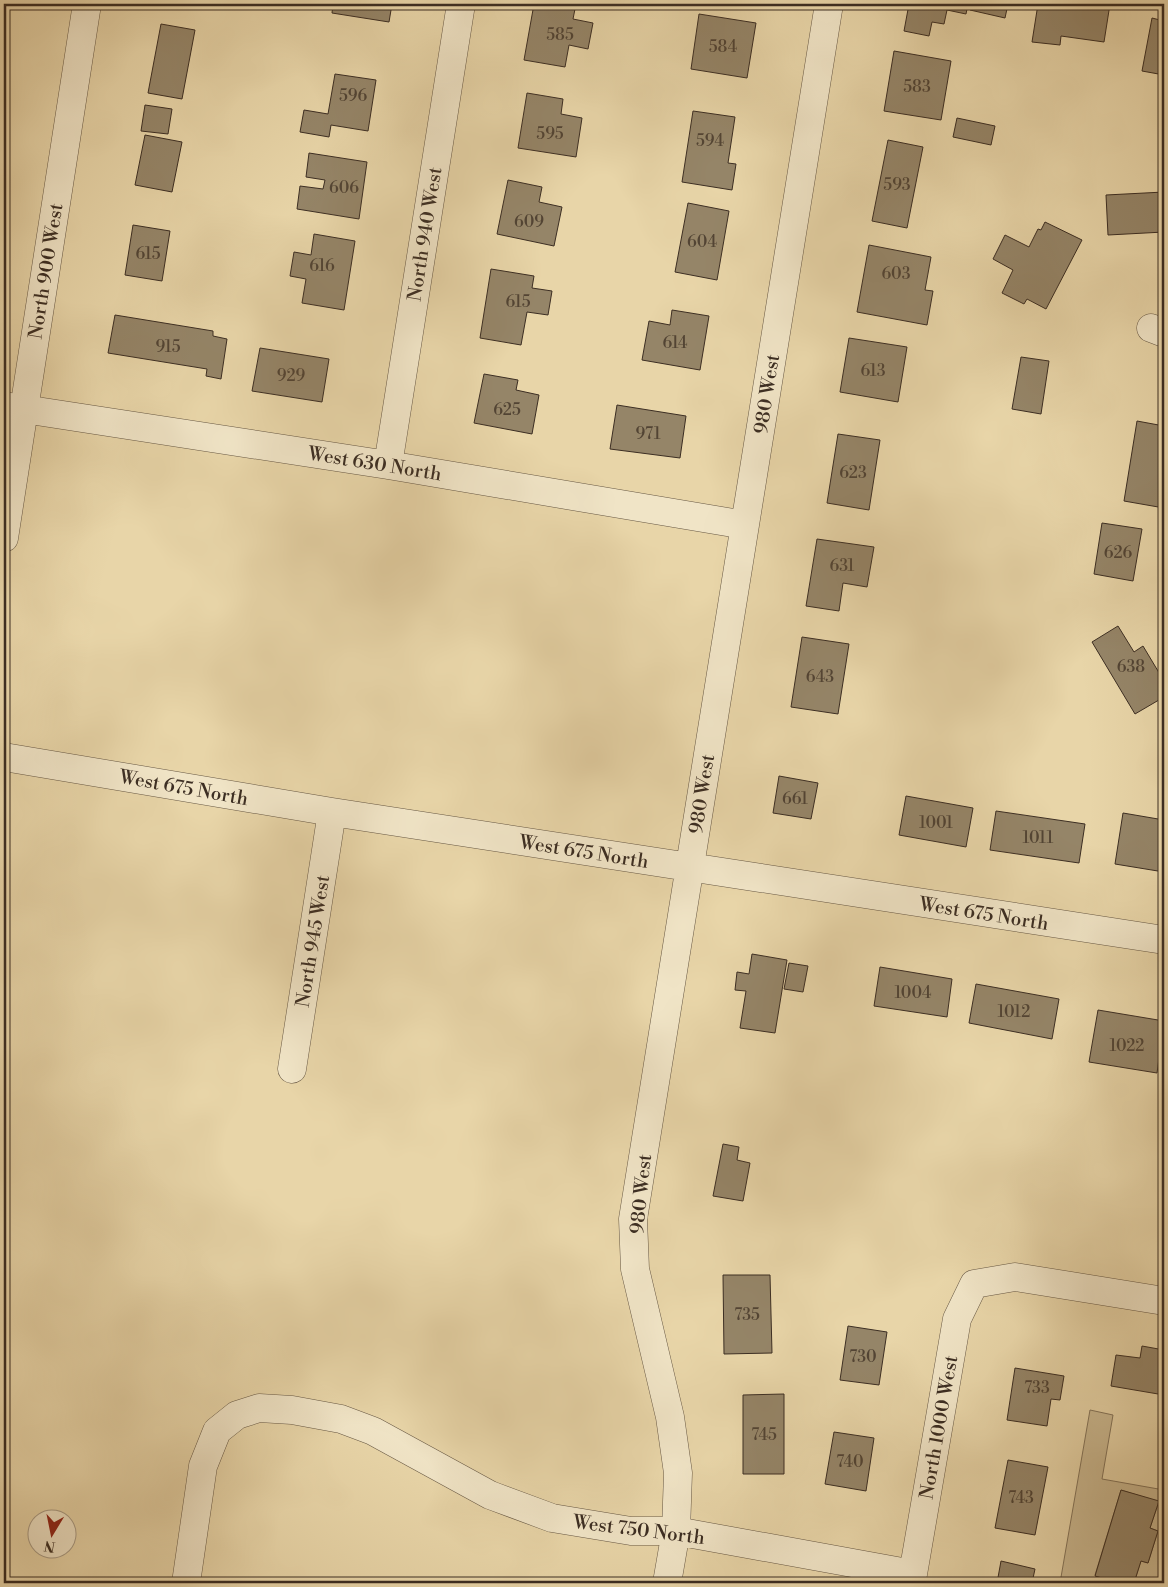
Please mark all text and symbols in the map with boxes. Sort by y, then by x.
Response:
house number: 585 [546,25,574,45]
house number: 584 [709,37,738,57]
house number: 583 [903,77,931,97]
house number: 596 [339,86,367,106]
house number: 595 [536,124,564,144]
house number: 594 [696,131,724,151]
street label: North 940 West [403,165,447,303]
house number: 593 [883,175,911,195]
house number: 606 [329,178,359,198]
street label: North 900 West [23,201,69,341]
house number: 609 [514,212,544,232]
house number: 604 [687,232,717,252]
house number: 615 [136,244,161,264]
house number: 616 [309,256,335,276]
house number: 603 [881,264,911,284]
house number: 615 [506,292,531,312]
house number: 614 [662,333,688,353]
house number: 915 [156,337,181,357]
street label: 980 West [749,352,785,436]
house number: 613 [861,361,886,381]
house number: 929 [277,366,306,386]
house number: 625 [493,400,521,420]
house number: 971 [635,424,661,444]
street label: West 630 North [305,441,443,486]
house number: 623 [839,463,867,483]
house number: 626 [1104,543,1133,563]
house number: 631 [829,556,855,576]
house number: 638 [1117,657,1145,677]
house number: 643 [806,667,834,687]
street label: 980 West [684,752,720,836]
street label: West 675 North [117,765,250,811]
house number: 661 [782,789,808,809]
house number: 1001 [919,813,953,833]
house number: 1011 [1023,828,1053,848]
street label: West 675 North [517,830,650,874]
street label: North 945 West [291,873,335,1009]
street label: West 675 North [917,892,1050,936]
house number: 1004 [894,983,932,1003]
house number: 1012 [998,1002,1030,1022]
house number: 1022 [1110,1036,1144,1056]
street label: 980 West [625,1153,657,1235]
house number: 735 [734,1305,760,1325]
house number: 730 [849,1347,877,1367]
street label: North 1000 West [915,1353,963,1501]
house number: 733 [1024,1378,1050,1398]
house number: 745 [751,1425,777,1445]
house number: 740 [836,1452,864,1472]
house number: 743 [1008,1488,1034,1508]
north arrow [28,1510,78,1560]
street label: West 750 North [571,1510,706,1550]
text: N [43,1536,57,1556]

